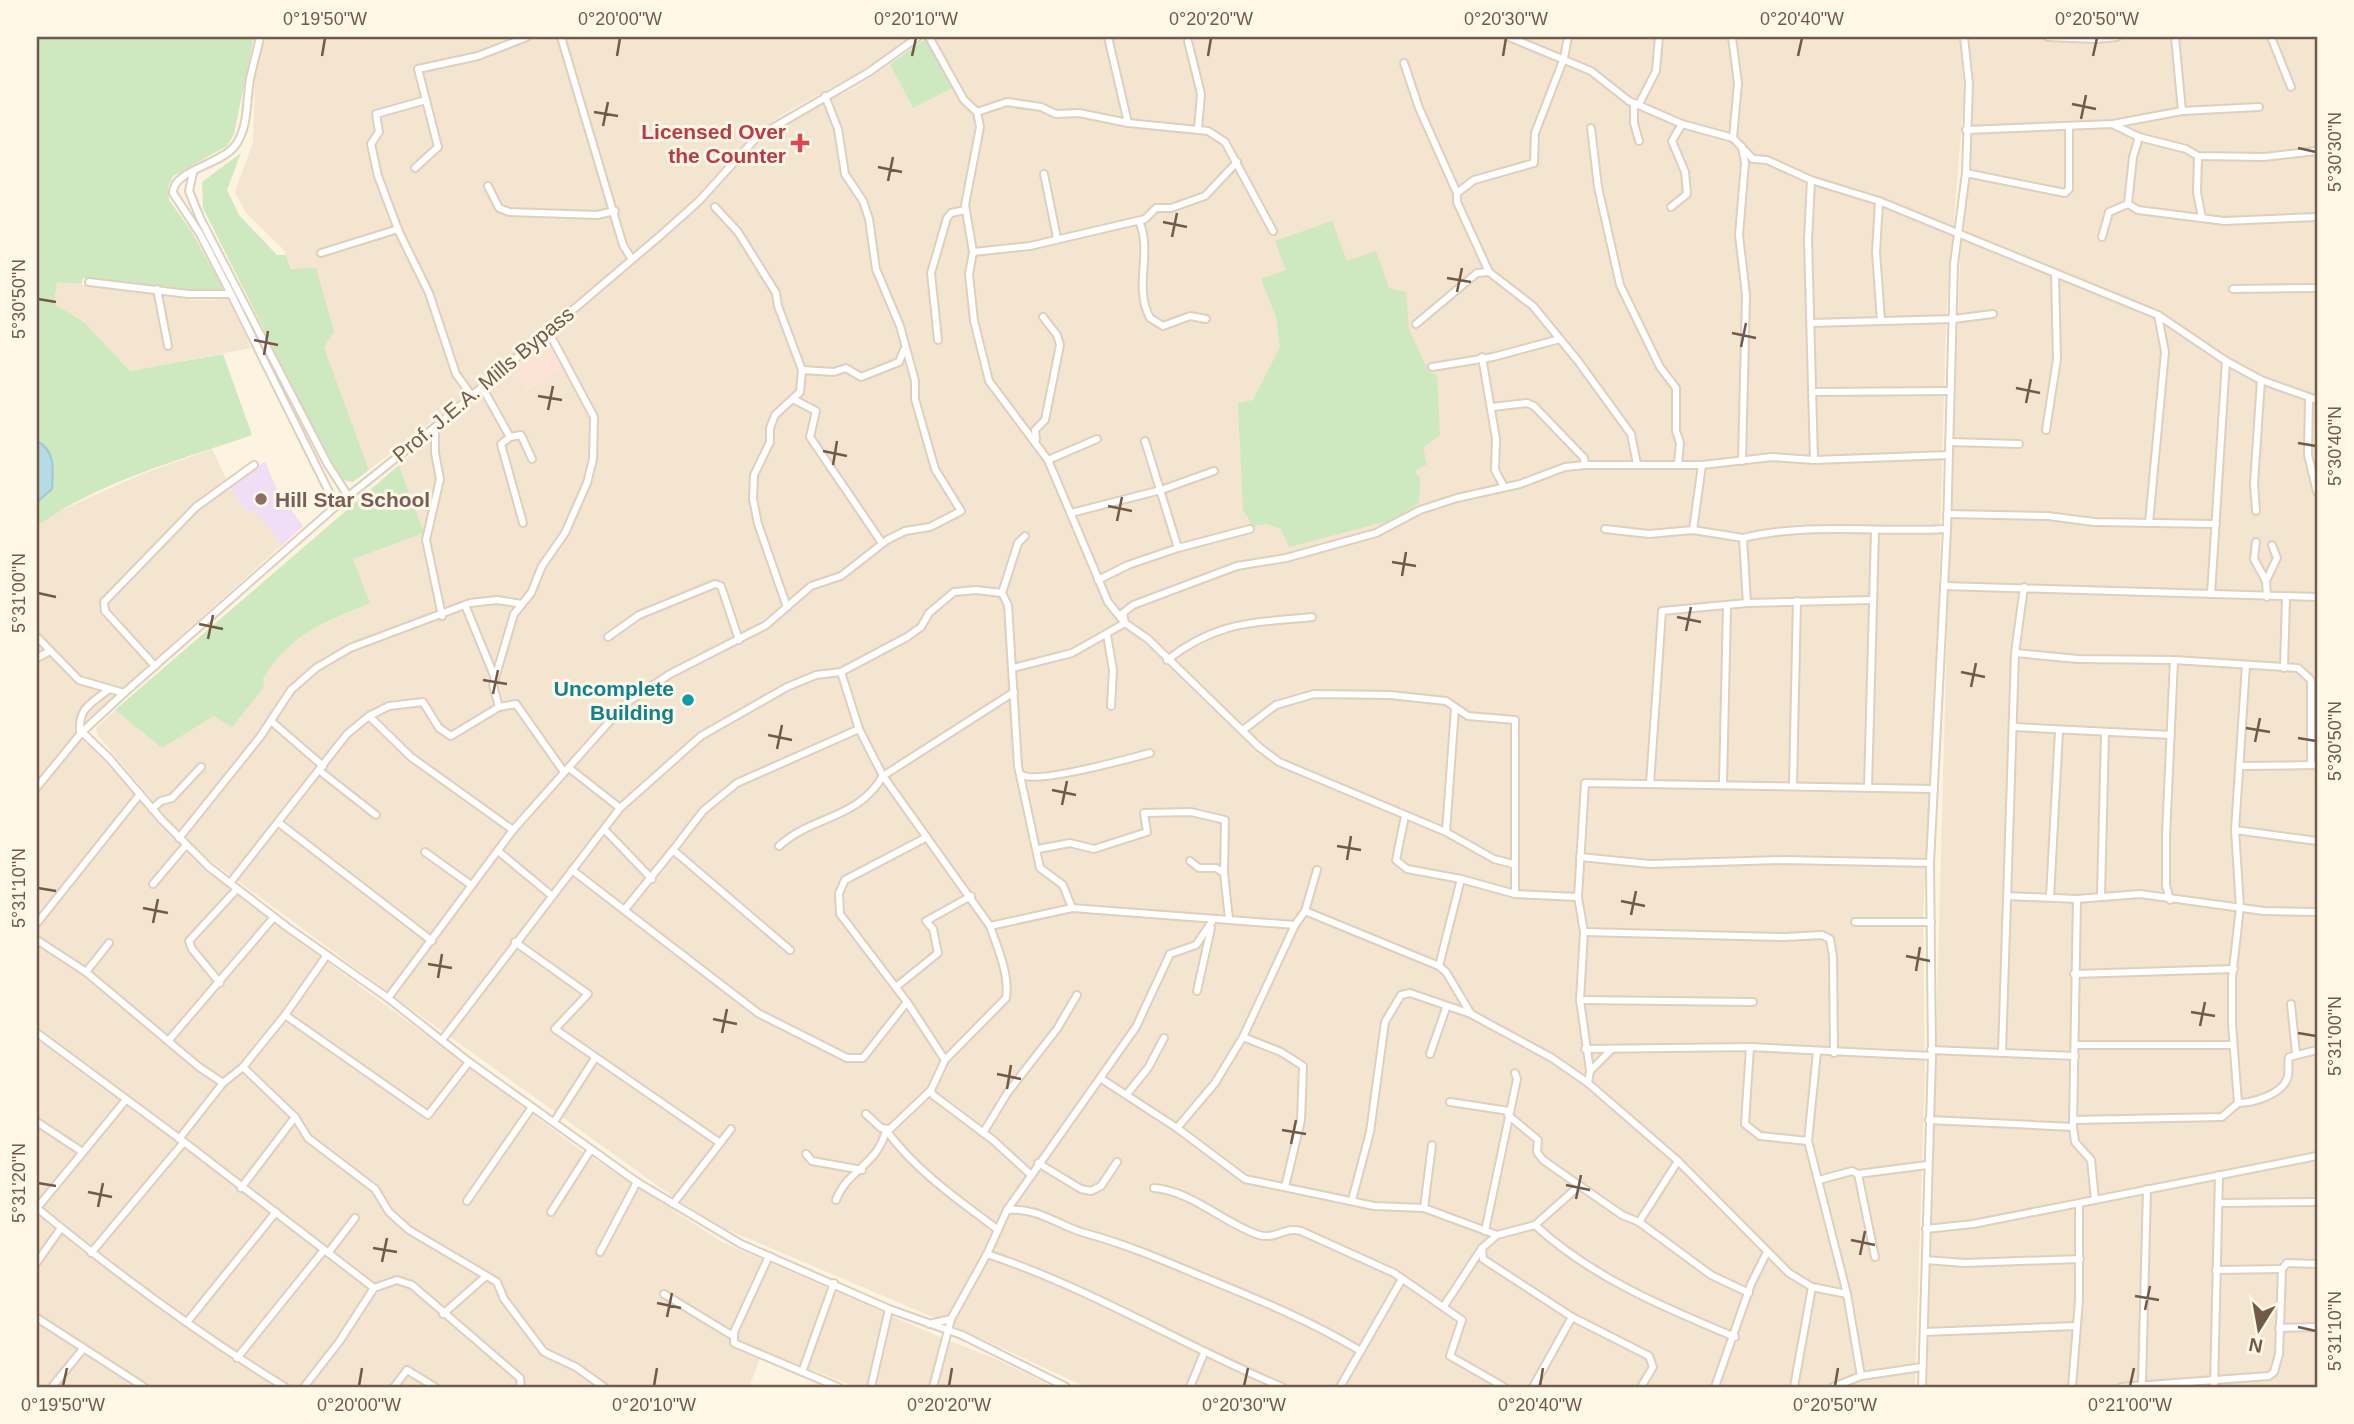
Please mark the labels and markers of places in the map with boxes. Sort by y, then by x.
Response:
place label: Licensed Over the Counter [641,120,786,167]
marker: Licensed Over the Counter [792,135,808,151]
place label: Hill Star School [275,488,430,511]
marker: Hill Star School [253,491,269,507]
place label: Uncomplete Building [554,677,674,724]
marker: Uncomplete Building [680,692,696,708]

